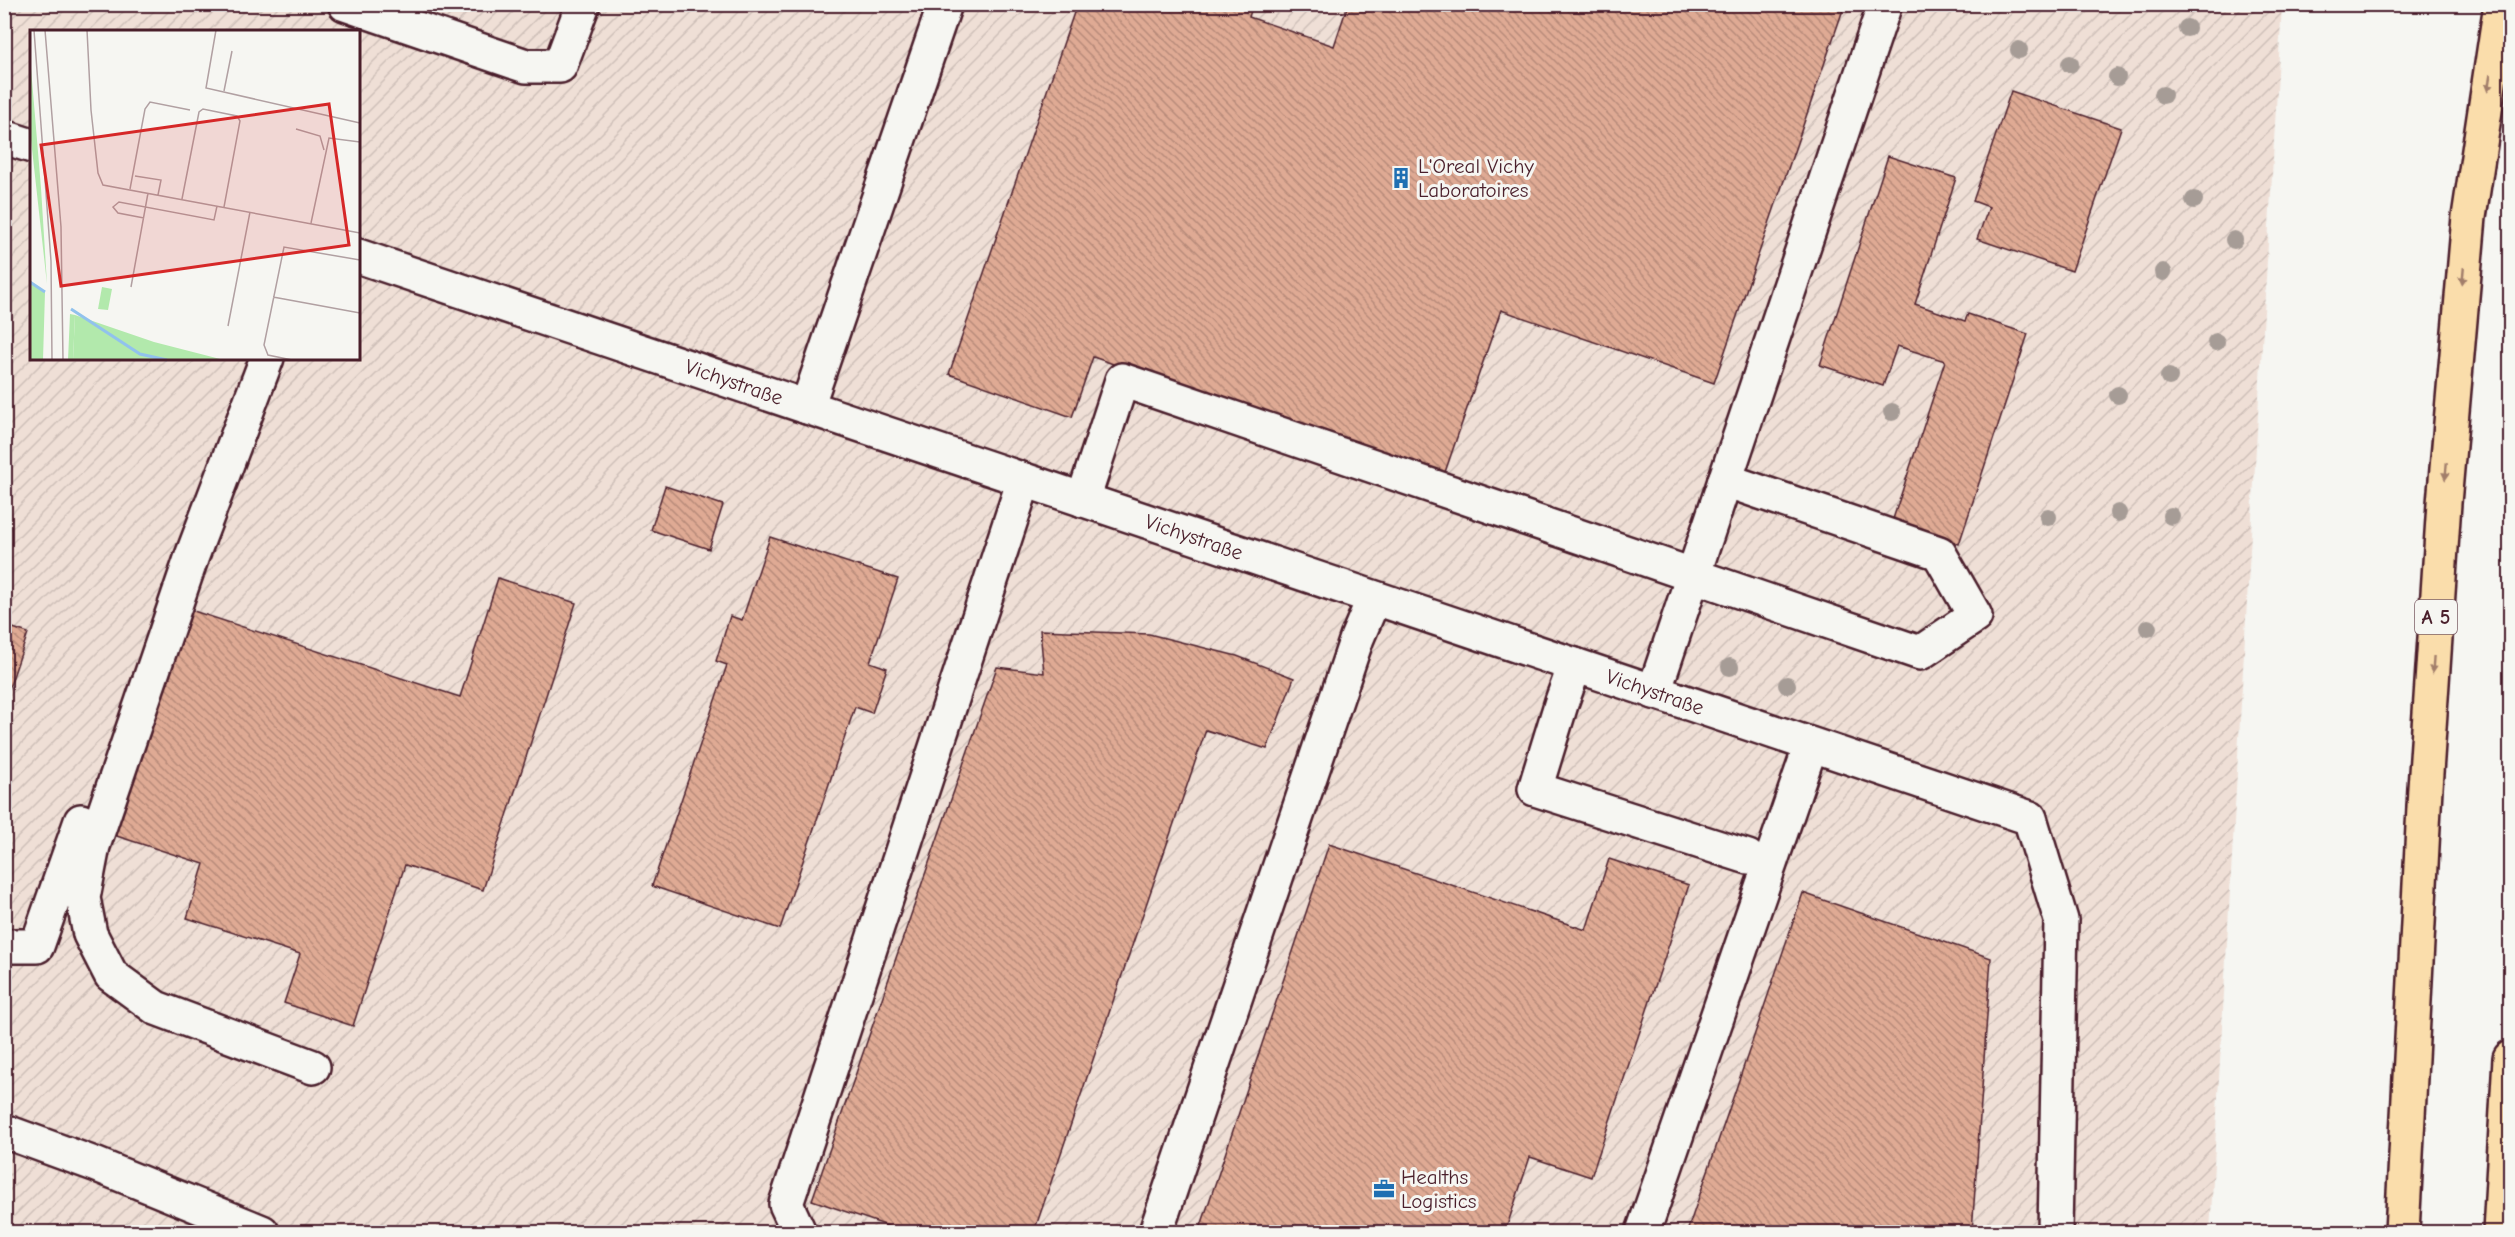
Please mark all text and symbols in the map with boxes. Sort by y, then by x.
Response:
inset map [30,30,360,360]
one-way arrow [2484,74,2493,93]
place label: L'Oreal Vichy Laboratoires [1418,154,1534,202]
building icon: L'Oreal Vichy Laboratoires [1389,166,1413,190]
one-way arrow [2459,267,2468,286]
street label: Vichystraße [682,354,786,410]
one-way arrow [2442,461,2451,480]
street label: Vichystraße [1142,509,1246,565]
road number: A 5 [2415,600,2457,634]
one-way arrow [2428,656,2438,675]
street label: Vichystraße [1603,664,1707,720]
place label: Healths Logistics [1401,1165,1477,1213]
office icon: Healths Logistics [1372,1177,1396,1201]

